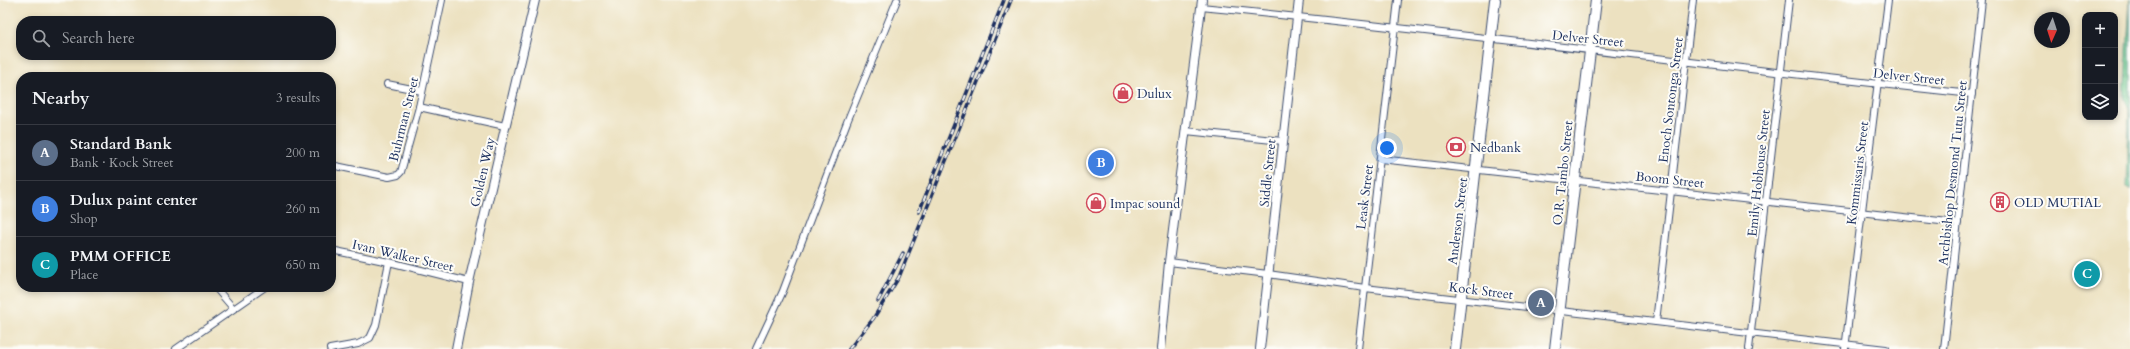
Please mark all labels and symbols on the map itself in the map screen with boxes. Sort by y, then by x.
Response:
north arrow [2034,12,2070,48]
street label: Delver Street [1551,26,1625,52]
street label: Enoch Sontonga Street [1654,36,1688,164]
street label: Delver Street [1872,64,1946,90]
street label: Buhrman Street [385,75,423,163]
street label: Archbishop Desmond Tutu Street [1934,80,1972,266]
shop icon: Dulux [1112,82,1134,104]
place label: Dulux [1137,85,1172,103]
street label: Emily Hobhouse Street [1743,109,1775,237]
street label: O.R. Tambo Street [1549,120,1577,226]
street label: Kommissaris Street [1843,120,1873,226]
street label: Golden Way [466,135,500,209]
bank icon: Nedbank [1445,136,1467,158]
street label: Siddle Street [1255,138,1280,208]
your location [1377,138,1397,158]
place label: Nedbank [1470,139,1521,157]
pin: B [1088,148,1114,178]
street label: Leask Street [1352,164,1378,231]
street label: Boom Street [1635,167,1705,193]
street label: Anderson Street [1444,176,1472,266]
building icon: OLD MUTIAL [1989,191,2011,213]
shop icon: Impac sound [1085,192,1107,214]
place label: OLD MUTIAL [2014,194,2101,212]
place label: Impac sound [1110,195,1180,213]
street label: Ivan Walker Street [350,236,455,276]
pin: C [2074,259,2100,289]
street label: Kock Street [1448,278,1514,304]
pin: A [1528,288,1554,318]

